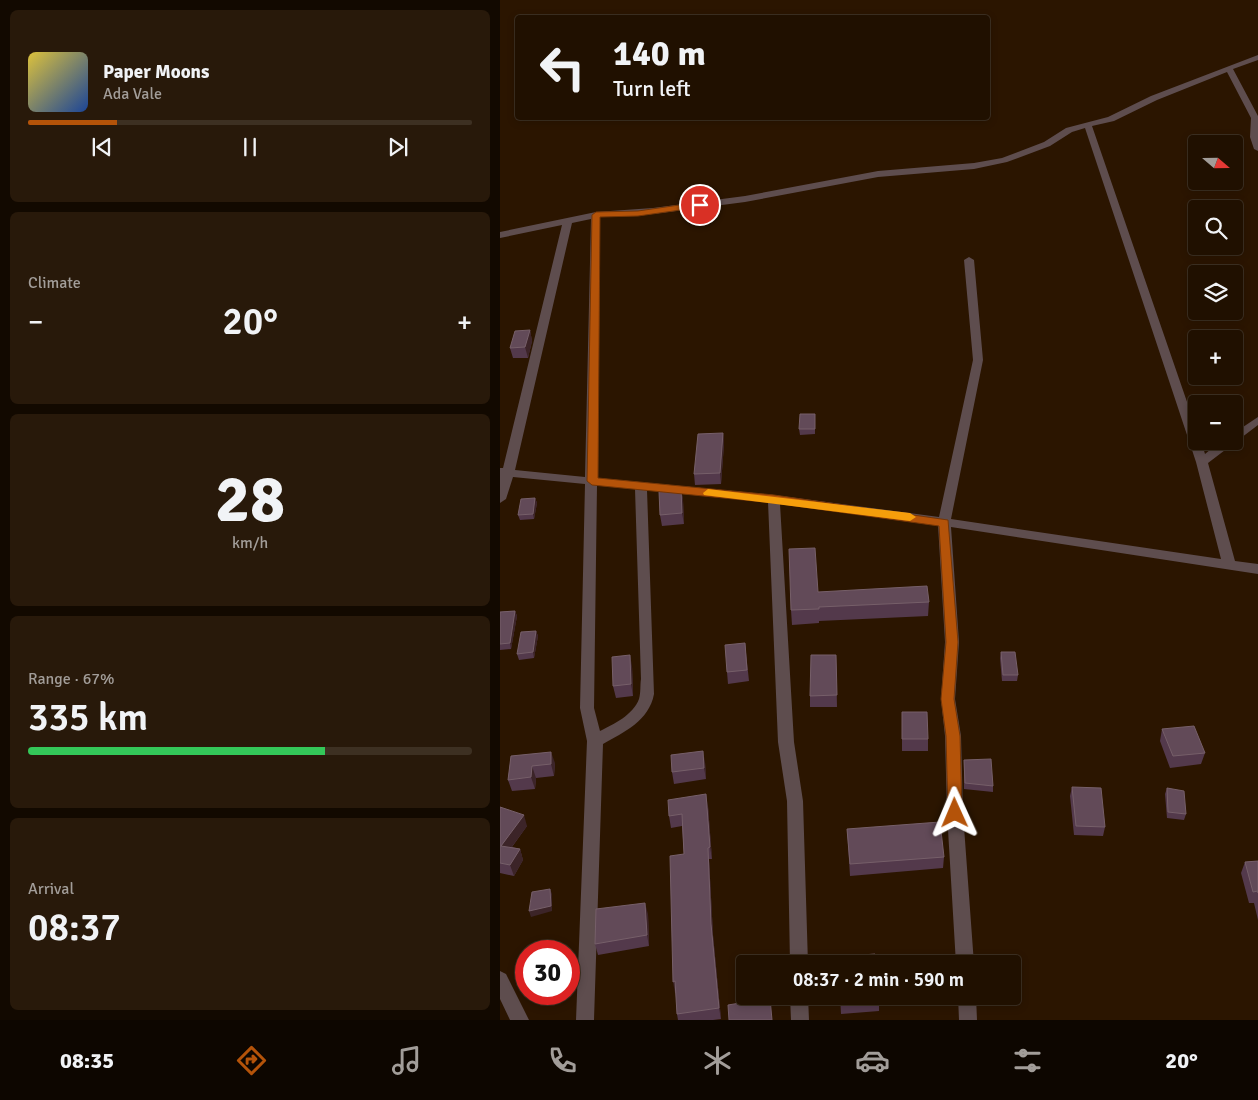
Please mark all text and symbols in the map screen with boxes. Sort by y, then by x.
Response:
text: 140 m [613,32,706,75]
icon: left [530,35,595,100]
text: Paper Moons [103,60,209,84]
text: Turn left [613,75,691,102]
text: Ada Vale [103,84,162,104]
icon: previous [88,133,116,161]
icon: pause [236,133,264,161]
icon: next [384,133,412,161]
north arrow [1188,135,1242,190]
map controls [1188,135,1243,450]
pin [679,184,721,226]
icon: arrive [686,191,714,219]
button: search [1188,200,1243,255]
button: layers [1188,265,1243,320]
text: Climate [28,273,81,293]
text: 20° [222,298,278,345]
text: − [28,305,43,339]
text: + [457,305,472,339]
button: + [1188,330,1243,385]
button: − [1188,395,1243,450]
text: 28 [215,460,285,540]
text: km/h [232,533,268,553]
text: Range · 67% [28,669,114,689]
text: 335 km [28,694,148,741]
position arrow [928,786,980,838]
text: Arrival [28,879,74,899]
text: 08:37 [28,904,121,951]
speed limit sign: 30 [515,940,580,1005]
text: 08:37 · 2 min · 590 m [793,968,964,992]
icon: directions [234,1043,269,1078]
icon: music [389,1043,424,1078]
icon: phone [545,1043,580,1078]
icon: climate [700,1043,735,1078]
icon: car [855,1043,890,1078]
icon: filters [1010,1043,1045,1078]
text: 08:35 [60,1047,114,1074]
text: 20° [1165,1047,1198,1074]

